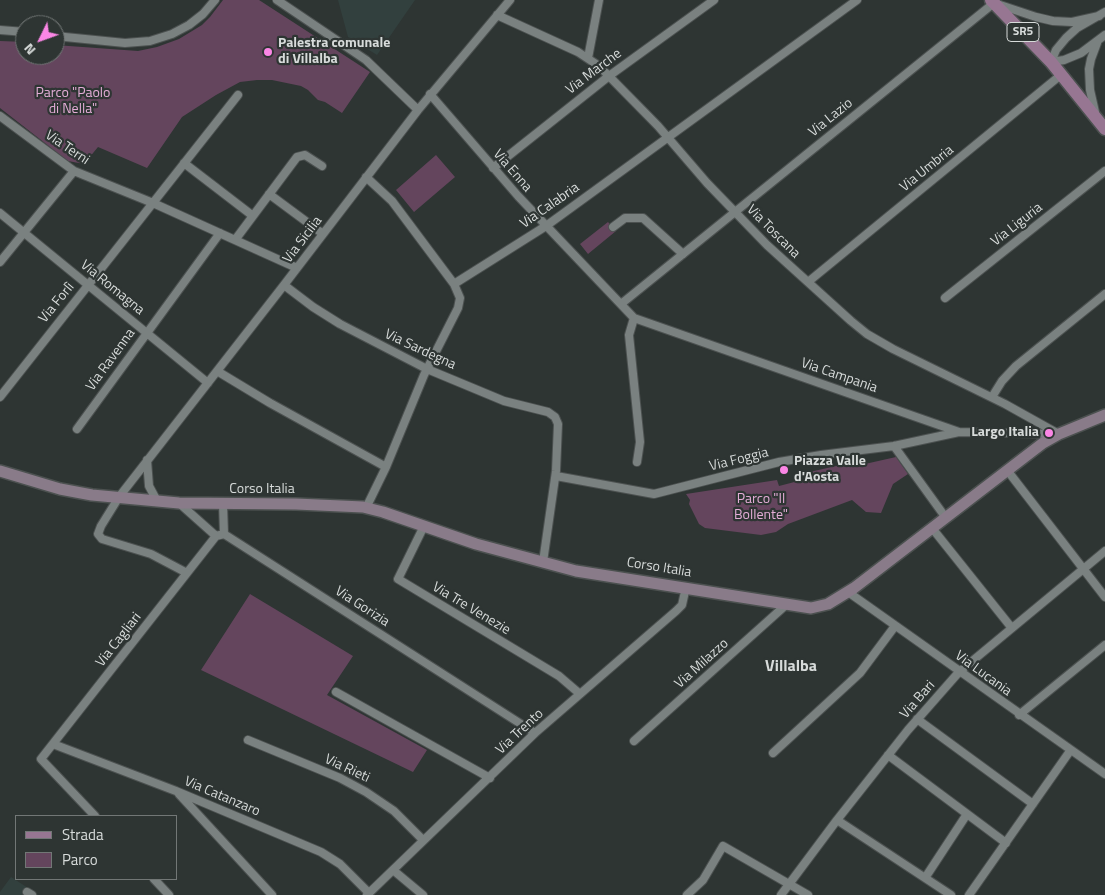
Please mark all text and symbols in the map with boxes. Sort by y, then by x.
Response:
north arrow [15,15,65,65]
road number: SR5 [1007,22,1039,42]
place label: Palestra comunale di Villalba [278,36,390,68]
text: N [18,39,40,60]
marker: Palestra comunale di Villalba [262,46,274,58]
street label: Via Marche [563,46,625,98]
park label: Parco "Paolo di Nella" [36,86,110,118]
street label: Via Lazio [806,95,856,141]
street label: Via Terni [42,127,92,169]
street label: Via Umbria [897,142,957,196]
street label: Via Enna [489,146,535,196]
street label: Via Calabria [517,179,583,233]
street label: Via Liguria [988,200,1046,250]
street label: Via Toscana [743,202,803,262]
street label: Via Sicilia [280,213,326,267]
street label: Via Romagna [77,257,147,319]
street label: Via Forlì [36,279,78,327]
street label: Via Ravenna [83,326,139,394]
street label: Via Sardegna [382,326,458,374]
street label: Via Campania [799,355,879,397]
place label: Largo Italia [971,425,1039,441]
marker: Largo Italia [1043,427,1055,439]
street label: Via Foggia [708,445,770,475]
place label: Piazza Valle d'Aosta [794,454,866,487]
marker: Piazza Valle d'Aosta [778,464,790,476]
street label: Corso Italia [229,482,295,498]
park label: Parco "Il Bollente" [734,492,788,524]
street label: Corso Italia [625,555,693,581]
street label: Via Tre Venezie [429,579,513,639]
street label: Via Gorizia [332,583,392,631]
street label: Via Cagliari [93,609,145,671]
street label: Via Milazzo [672,636,732,692]
street label: Via Lucania [951,648,1015,700]
district label: Villalba [765,657,817,677]
street label: Via Bari [897,678,939,722]
street label: Via Trento [493,706,547,758]
street label: Via Rieti [322,751,372,787]
street label: Via Catanzaro [182,773,262,821]
legend [15,815,178,880]
text: Strada [62,823,103,846]
text: Parco [62,848,98,871]

